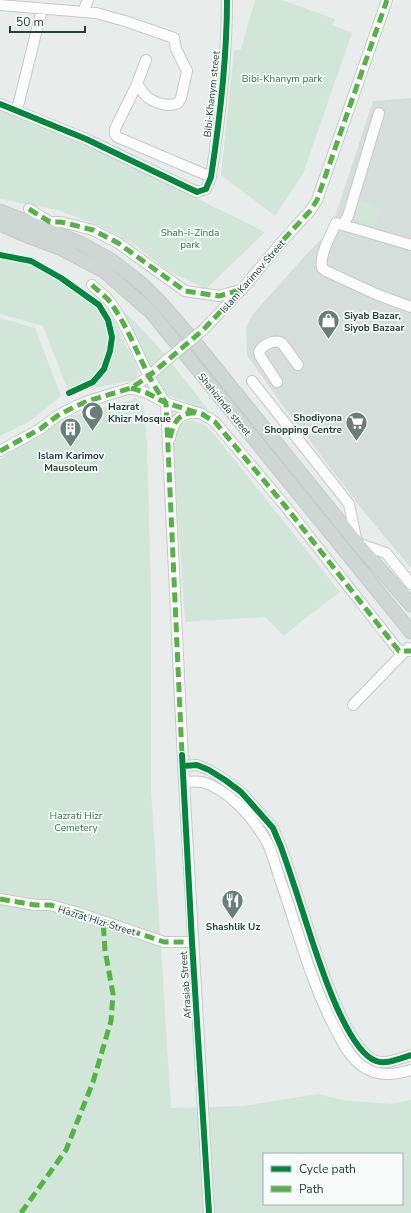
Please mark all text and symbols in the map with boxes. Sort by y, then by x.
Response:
scale bar [10,8,85,34]
text: 50 m [16,14,44,30]
street label: Bibi-Khanym street [201,50,224,138]
park label: Bibi-Khanym park [242,72,323,86]
park label: Shah-i-Zinda park [161,226,219,252]
street label: Islam Karimov Street [217,236,289,316]
shop icon: Siyab Bazar, Siyob Bazaar [316,308,342,341]
place label: Siyab Bazar, Siyob Bazaar [344,309,404,335]
street label: Shahizinda street [194,370,254,439]
mosque icon: Hazrat Khizr Mosque [80,399,106,432]
place label: Hazrat Khizr Mosque [108,400,172,426]
supermarket icon: Shodiyona Shopping Centre [344,410,370,443]
place label: Shodiyona Shopping Centre [264,411,343,437]
building icon: Islam Karimov Mausoleum [58,416,84,449]
place label: Islam Karimov Mausoleum [38,449,105,475]
park label: Hazrati Hizr Cemetery [50,809,103,835]
restaurant icon: Shashlik Uz [220,887,246,920]
street label: Hazrat Hizr Street [56,903,138,940]
place label: Shashlik Uz [206,920,260,934]
street label: Afrasiab Street [177,950,195,1019]
legend [263,1153,403,1205]
text: Cycle path [299,1161,356,1177]
text: Path [299,1181,324,1197]

